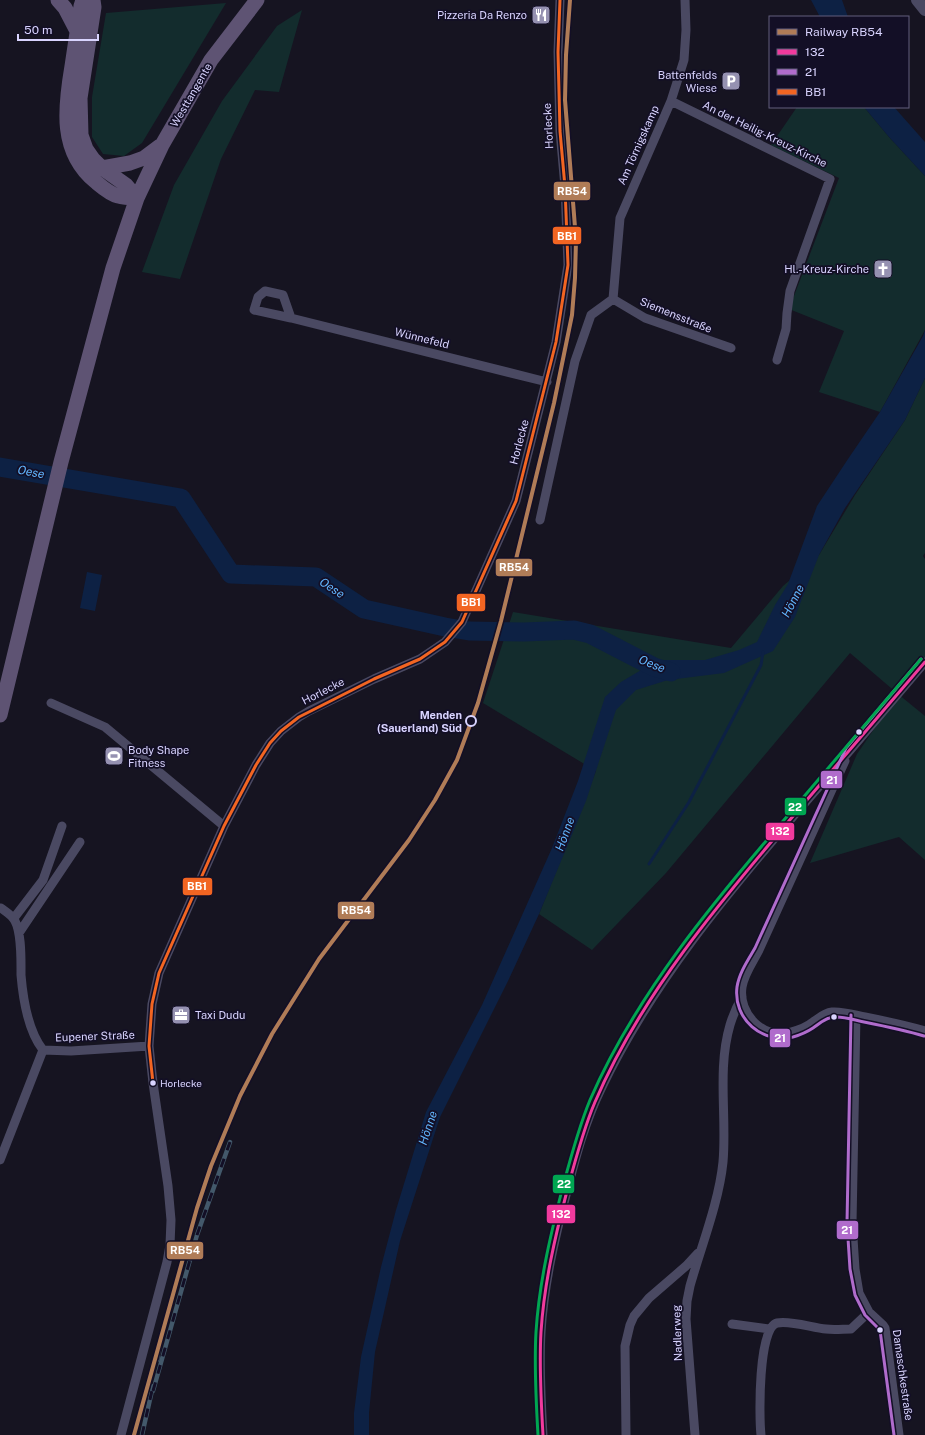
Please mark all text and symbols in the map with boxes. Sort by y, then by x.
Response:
restaurant icon: Pizzeria Da Renzo [530,4,552,26]
place label: Pizzeria Da Renzo [437,9,527,21]
scale bar [18,16,98,42]
legend [769,16,909,108]
text: 50 m [24,23,52,37]
text: Railway RB54 [805,25,883,39]
text: 132 [805,45,825,59]
street label: Westtangente [168,61,214,129]
text: 21 [805,65,817,79]
place label: Battenfelds Wiese [658,69,717,94]
parking icon: Battenfelds Wiese [720,70,742,92]
text: BB1 [805,85,826,99]
street label: An der Heilig-Kreuz-Kirche [701,99,829,169]
street label: Horlecke [541,103,555,149]
street label: Am Törnigskamp [615,103,661,187]
line badge: RB54 [553,181,591,201]
text: RB54 [557,185,587,197]
line badge: BB1 [552,226,582,245]
text: BB1 [557,230,577,242]
church icon: Hl.-Kreuz-Kirche [872,258,894,280]
place label: Hl.-Kreuz-Kirche [784,263,869,275]
street label: Siemensstraße [638,295,714,335]
street label: Wünnefeld [393,325,451,351]
street label: Horlecke [507,418,531,466]
water label: Oese [16,463,46,481]
line badge: RB54 [495,558,533,577]
text: RB54 [499,561,529,573]
water label: Oese [317,575,348,602]
water label: Hönne [779,582,807,620]
line badge: BB1 [456,593,486,612]
text: BB1 [461,596,481,608]
water label: Oese [637,652,668,676]
street label: Horlecke [300,675,346,707]
place label: Menden (Sauerland) Süd [377,709,462,734]
marker: Menden (Sauerland) Süd [465,715,477,727]
unlabelled marker [854,727,864,737]
place label: Body Shape Fitness [128,744,189,769]
sports icon: Body Shape Fitness [103,745,125,767]
line badge: 21 [820,770,843,789]
text: 21 [826,774,838,786]
line badge: 22 [784,797,807,816]
text: 22 [788,801,802,813]
water label: Hönne [552,815,578,853]
line badge: 132 [765,822,795,841]
text: 132 [770,825,790,837]
line badge: BB1 [182,877,213,896]
text: BB1 [187,880,207,892]
line badge: RB54 [337,901,375,920]
text: RB54 [341,904,371,916]
office icon: Taxi Dudu [170,1004,192,1026]
place label: Taxi Dudu [195,1009,245,1021]
unlabelled marker [829,1012,839,1022]
line badge: 21 [769,1028,791,1048]
street label: Eupener Straße [55,1029,135,1043]
text: 21 [774,1032,786,1044]
place label: Horlecke [160,1077,202,1089]
marker: Horlecke [148,1078,158,1088]
water label: Hönne [416,1109,440,1147]
line badge: 22 [552,1174,575,1194]
text: 22 [557,1178,571,1190]
line badge: 132 [546,1204,576,1224]
text: 132 [551,1208,571,1220]
line badge: 21 [836,1220,859,1240]
text: 21 [841,1224,853,1236]
line badge: RB54 [166,1241,204,1260]
text: RB54 [170,1244,200,1256]
street label: Nadlerweg [670,1305,684,1361]
unlabelled marker [875,1325,885,1335]
street label: Damaschkestraße [891,1329,915,1421]

